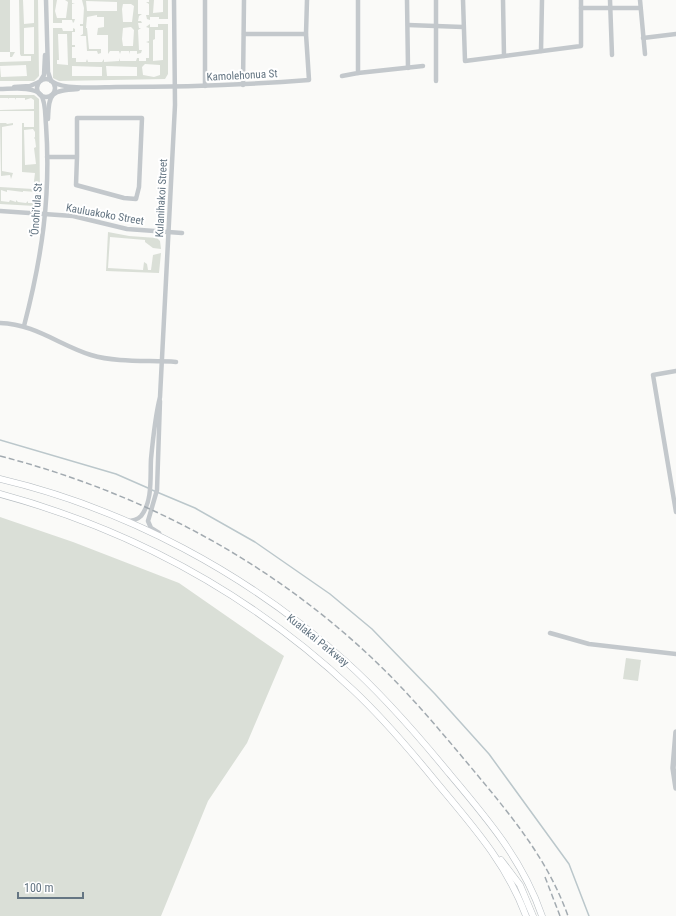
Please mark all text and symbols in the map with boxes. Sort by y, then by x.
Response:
street label: Kamolehonua St [206,67,278,84]
street label: Kulanihakoi Street [153,158,170,238]
street label: ‘Ōnohi‘ula St [28,183,45,238]
street label: Kauluakoko Street [65,201,145,228]
street label: Kualakai Parkway [284,611,352,670]
scale bar [18,874,83,900]
text: 100 m [24,881,54,895]

